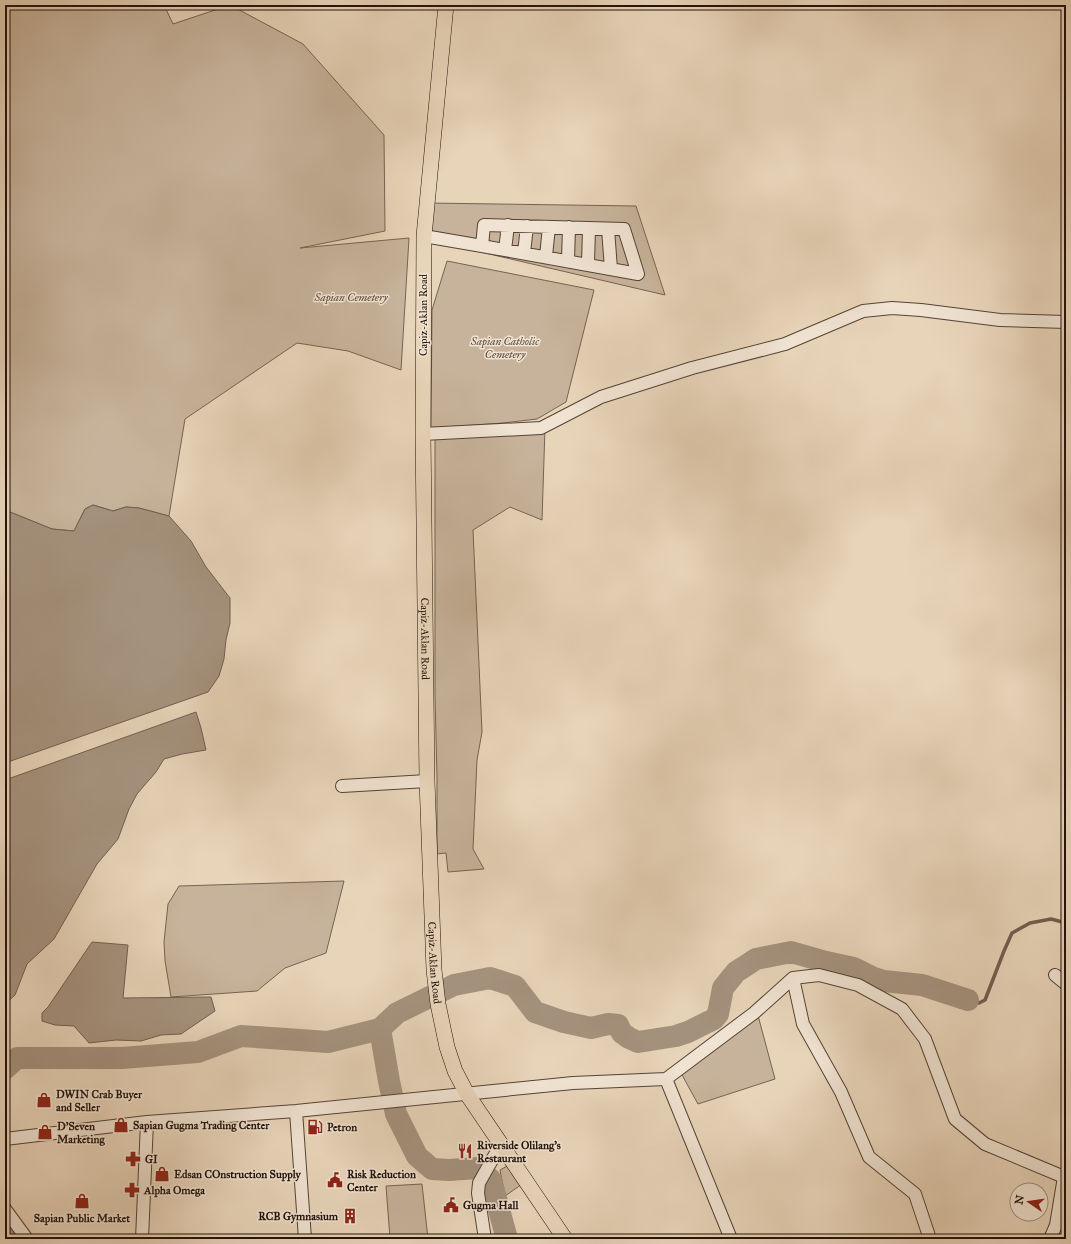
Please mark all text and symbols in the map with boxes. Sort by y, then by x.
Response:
street label: Capiz-Aklan Road [417,273,430,356]
park label: Sapian Cemetery [313,291,389,305]
park label: Sapian Catholic Cemetery [470,335,540,361]
street label: Capiz-Aklan Road [418,598,432,681]
street label: Capiz-Aklan Road [426,921,444,1005]
place label: DWIN Crab Buyer and Seller [56,1088,143,1114]
shop icon: DWIN Crab Buyer and Seller [35,1091,53,1109]
shop icon: Sapian Gugma Trading Center [112,1116,130,1134]
fuel station icon: Petron [306,1118,324,1136]
place label: Sapian Gugma Trading Center [133,1119,270,1133]
place label: D'Seven Marketing [57,1120,105,1146]
place label: Petron [327,1121,357,1134]
shop icon: D'Seven Marketing [36,1123,54,1141]
place label: Riverside Olilang's Restaurant [477,1139,561,1165]
restaurant icon: Riverside Olilang's Restaurant [456,1142,474,1160]
pharmacy icon: GI [124,1150,142,1168]
place label: GI [145,1153,158,1166]
shop icon: Edsan COnstruction Supply [153,1165,171,1183]
place label: Edsan COnstruction Supply [174,1168,302,1182]
place label: Risk Reduction Center [347,1168,416,1194]
public building icon: Risk Reduction Center [326,1171,344,1189]
pharmacy icon: Alpha Omega [123,1181,141,1199]
north arrow [1009,1182,1049,1222]
place label: Alpha Omega [143,1184,205,1198]
shop icon: Sapian Public Market [73,1192,91,1210]
text: N [1012,1193,1027,1206]
public building icon: Gugma Hall [442,1196,460,1214]
place label: Gugma Hall [463,1199,519,1212]
building icon: RCB Gymnasium [341,1207,359,1225]
place label: RCB Gymnasium [258,1210,339,1224]
place label: Sapian Public Market [34,1212,130,1226]

